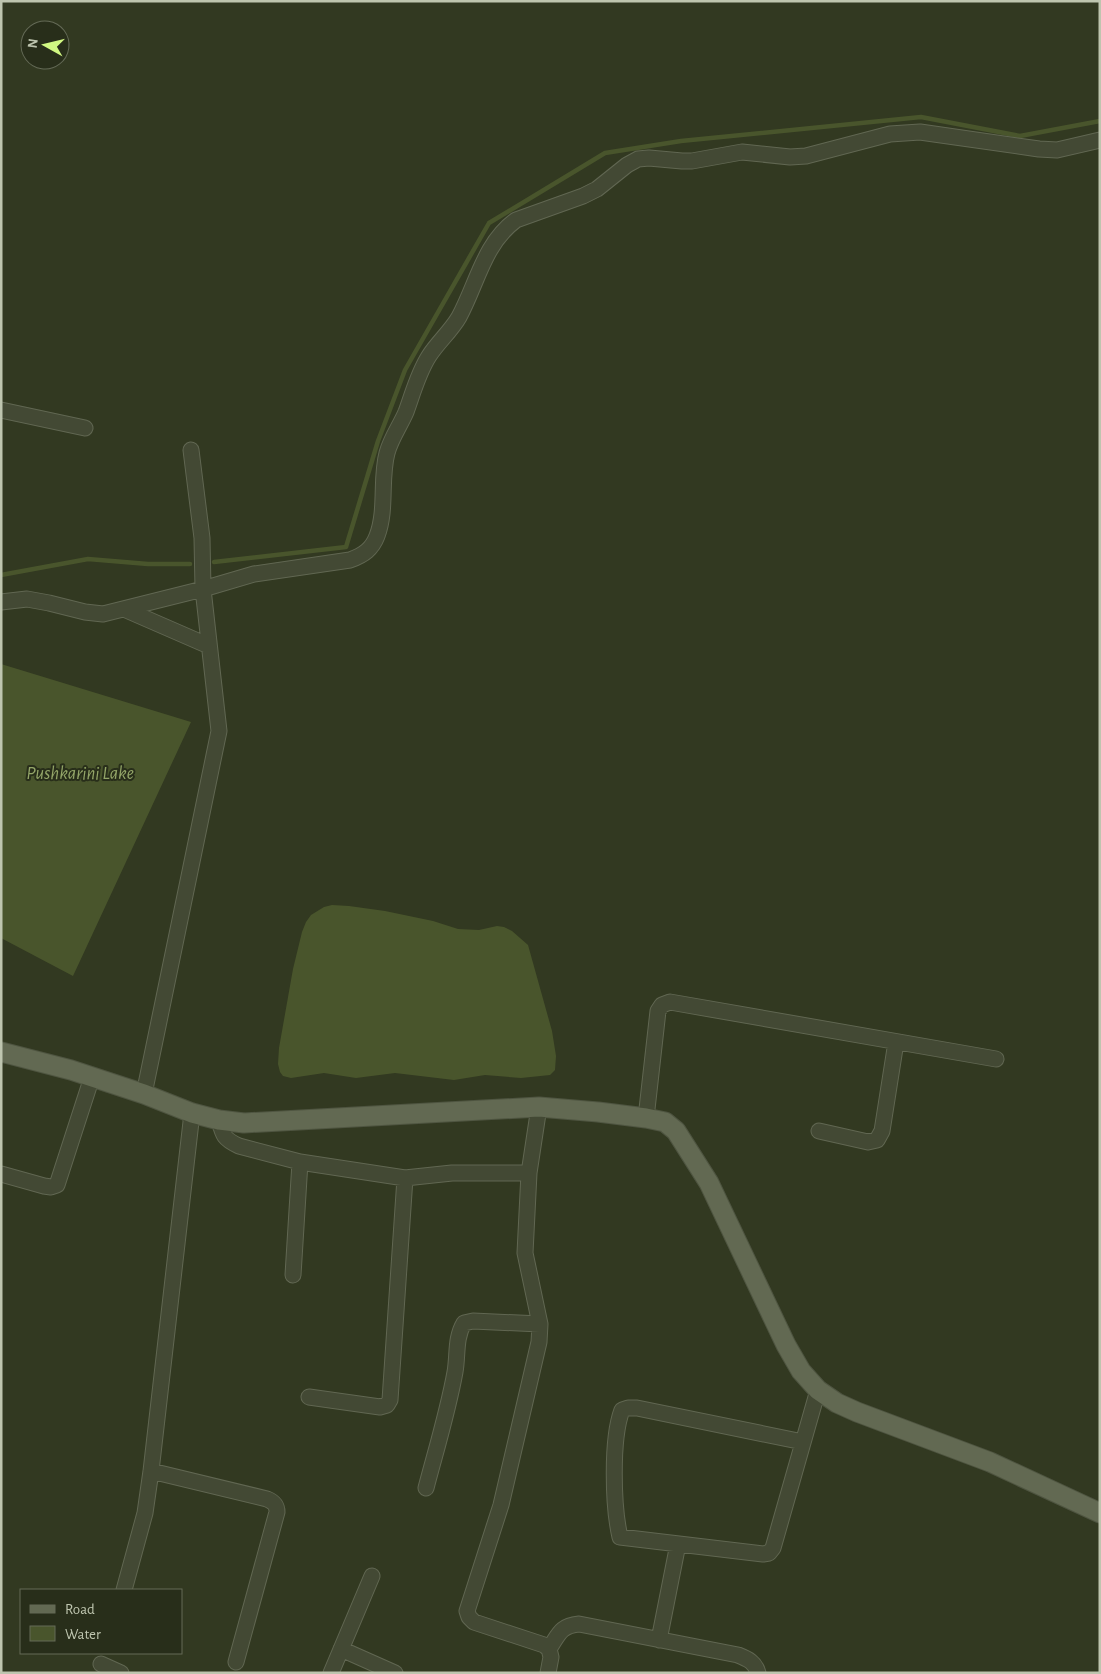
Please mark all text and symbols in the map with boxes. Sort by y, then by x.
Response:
north arrow [20,20,70,70]
text: N [26,38,41,49]
water label: Pushkarini Lake [26,764,134,783]
legend [20,1589,182,1654]
text: Road [65,1602,95,1617]
text: Water [65,1627,101,1642]

